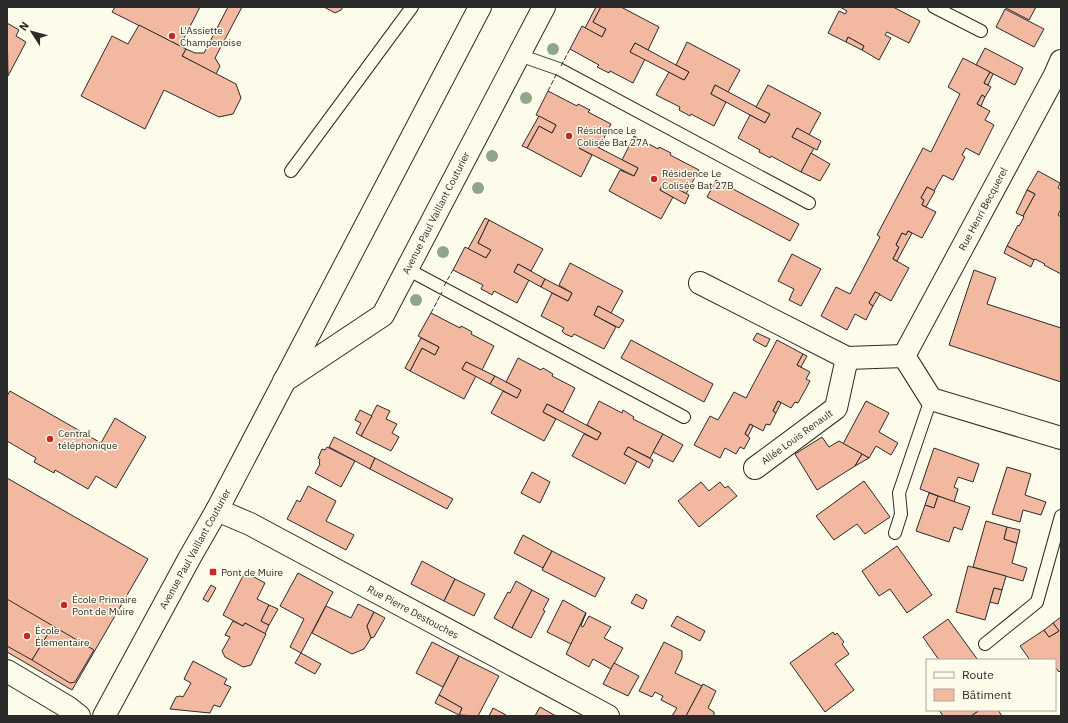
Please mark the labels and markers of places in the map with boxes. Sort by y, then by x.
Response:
place label: L'Assiette Champenoise [180,24,242,49]
marker: L'Assiette Champenoise [167,31,177,41]
place label: Résidence Le Colisée Bat 27A [577,124,649,149]
marker: Résidence Le Colisée Bat 27A [564,131,574,141]
place label: Résidence Le Colisée Bat 27B [662,167,734,192]
marker: Résidence Le Colisée Bat 27B [649,174,659,184]
place label: Central téléphonique [58,427,118,452]
marker: Central téléphonique [45,434,55,444]
place label: Pont de Muire [221,566,284,579]
marker: Pont de Muire [208,567,218,577]
place label: École Primaire Pont de Muire [72,593,137,618]
marker: École Primaire Pont de Muire [59,600,69,610]
place label: École Élementaire [35,624,90,649]
marker: École Élementaire [22,631,32,641]

